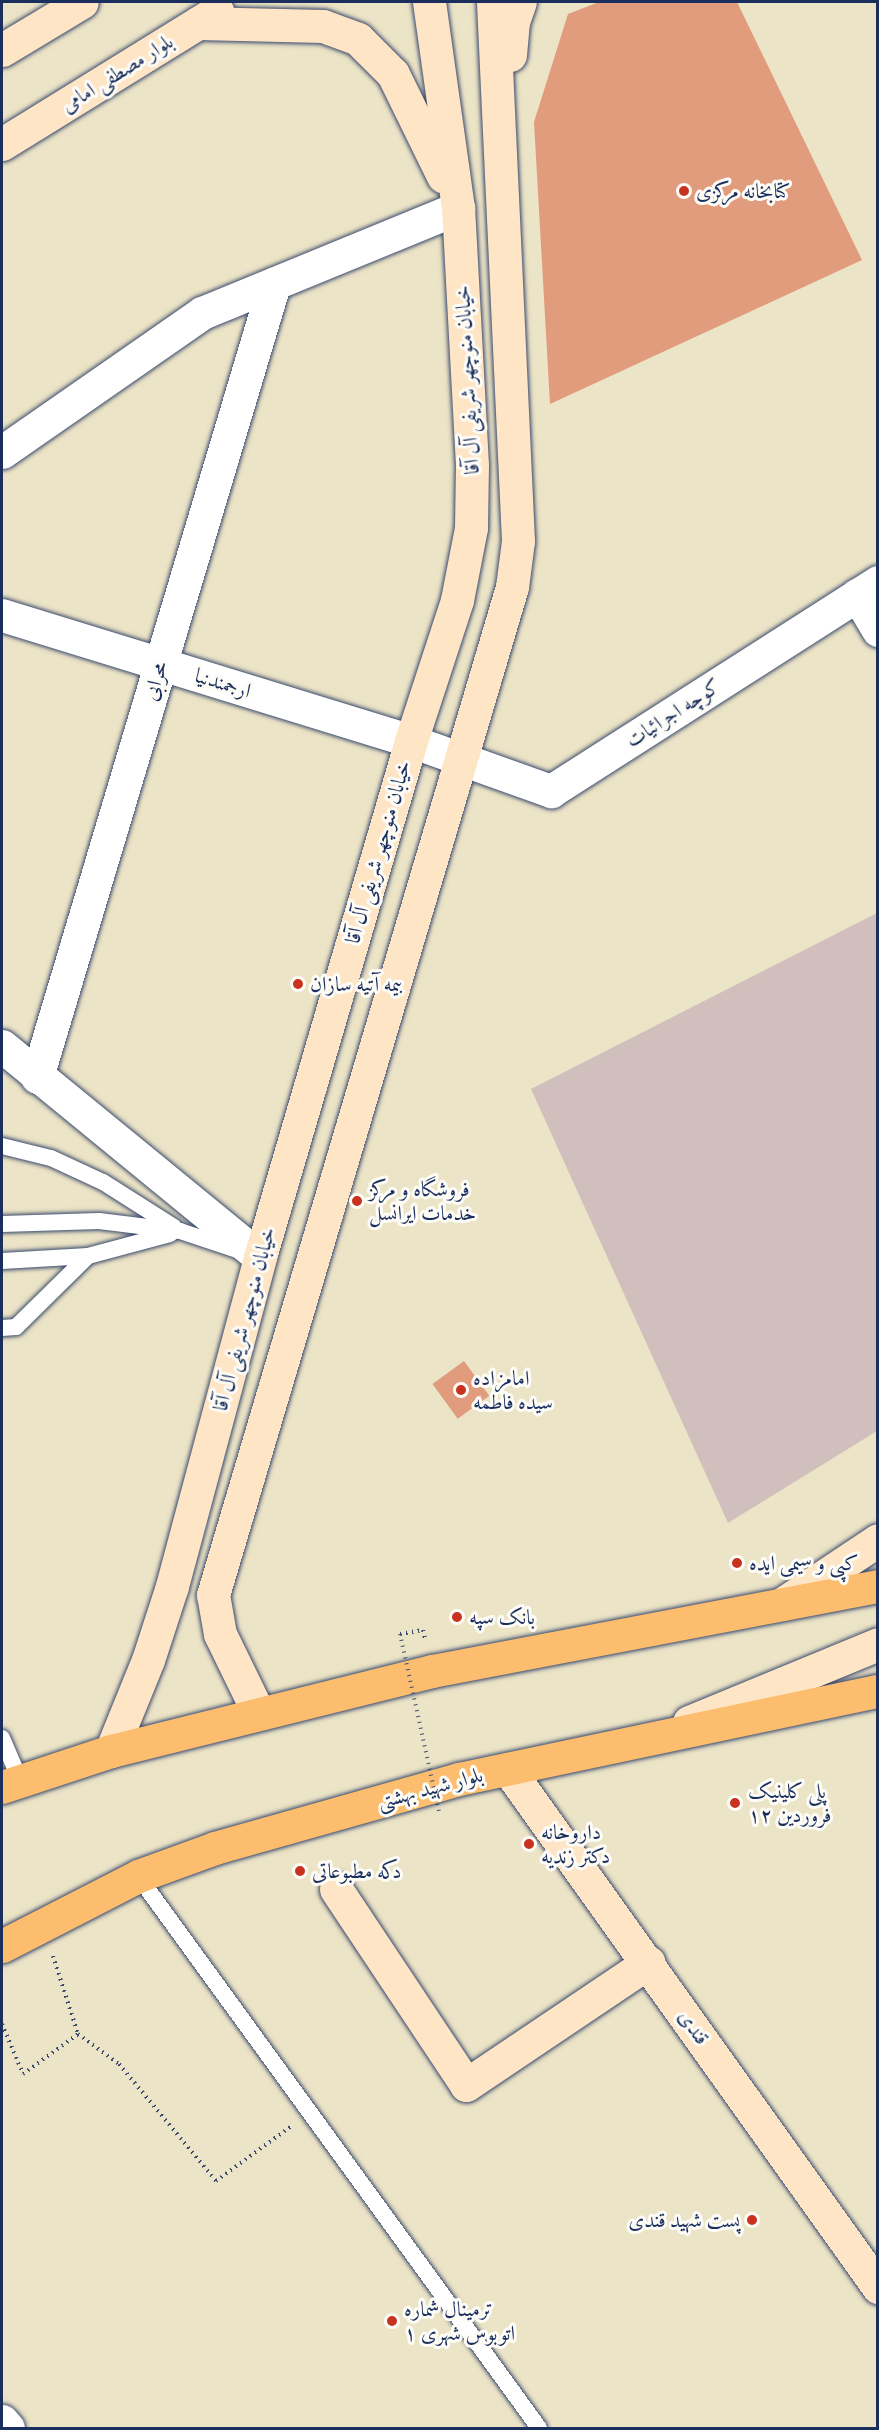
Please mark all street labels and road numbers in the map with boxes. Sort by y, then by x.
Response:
street label: بلوار مصطفی امامی [56,29,178,117]
street label: خیابان منوچهر شریفی آل آقا [449,285,485,475]
street label: محرابی [137,658,173,704]
street label: ارجمندنیا [192,663,254,703]
street label: کوچه اجرائیات [621,673,725,753]
street label: خیابان منوچهر شریفی آل آقا [340,758,416,946]
street label: خیابان منوچهر شریفی آل آقا [207,1224,281,1414]
street label: بلوار شهید بهشتی [374,1762,486,1814]
street label: قندی [673,2005,715,2049]

